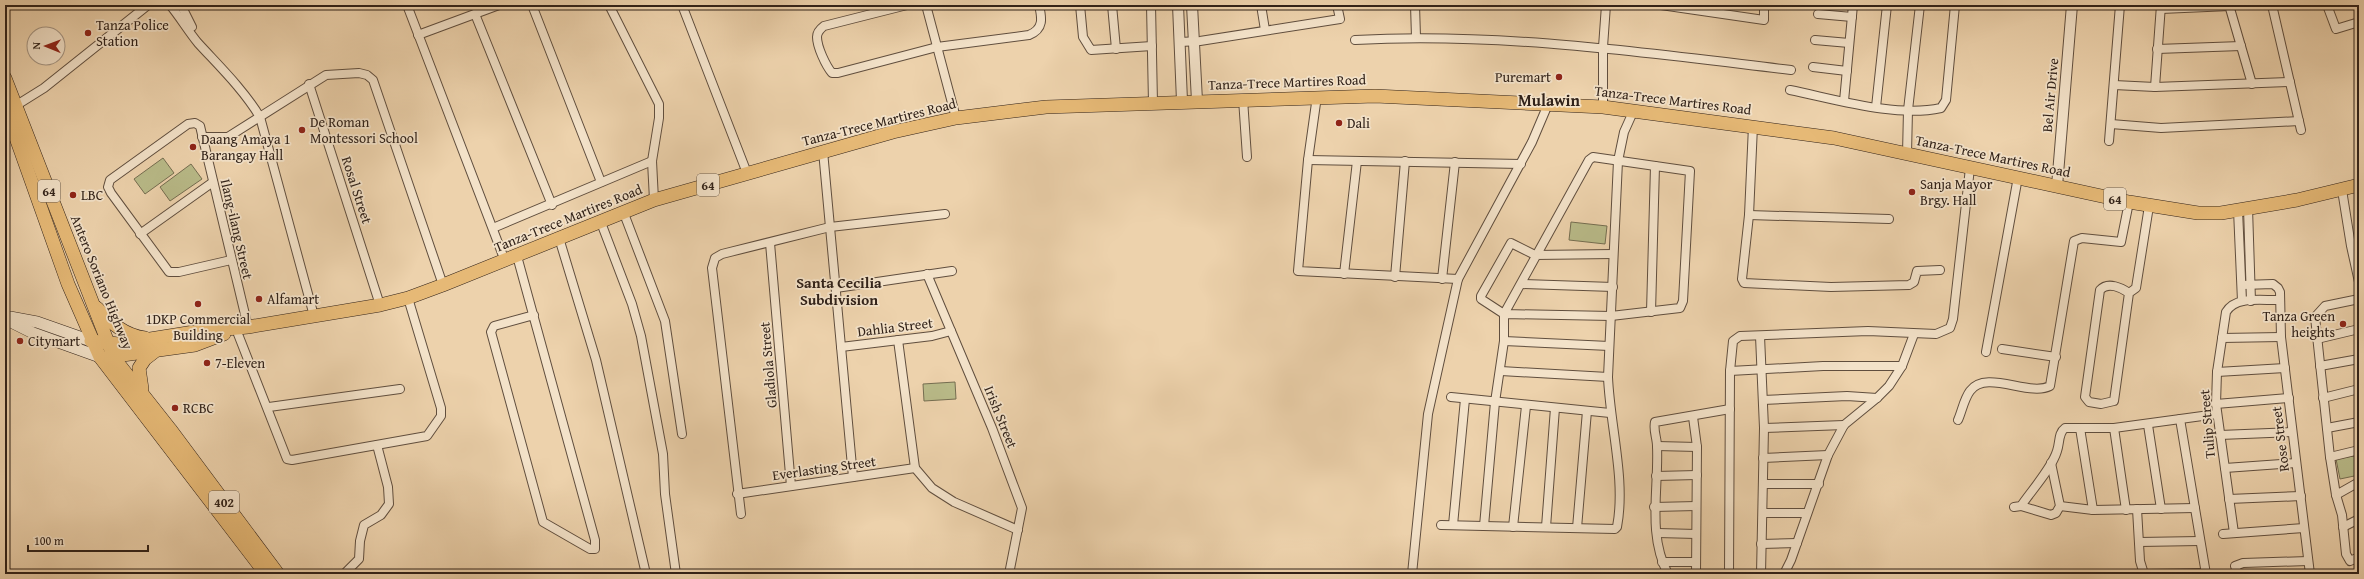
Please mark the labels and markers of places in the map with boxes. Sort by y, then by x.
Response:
place label: Tanza Police Station [96,15,169,51]
marker: Tanza Police Station [83,28,93,38]
place label: Puremart [1495,67,1551,87]
marker: Puremart [1554,72,1564,82]
place label: De Roman Montessori School [310,112,418,148]
place label: Dali [1347,113,1370,133]
marker: Dali [1334,118,1344,128]
marker: De Roman Montessori School [297,125,307,135]
place label: Daang Amaya 1 Barangay Hall [201,129,290,165]
marker: Daang Amaya 1 Barangay Hall [188,142,198,152]
place label: Sanja Mayor Brgy. Hall [1920,174,1993,210]
place label: LBC [81,185,104,205]
marker: Sanja Mayor Brgy. Hall [1907,187,1917,197]
marker: LBC [68,190,78,200]
place label: Alfamart [267,289,319,309]
marker: Alfamart [254,294,264,304]
marker: 1DKP Commercial Building [193,299,203,309]
place label: Tanza Green heights [2263,306,2335,342]
place label: 1DKP Commercial Building [146,309,250,345]
marker: Tanza Green heights [2338,319,2348,329]
place label: Citymart [28,331,80,351]
marker: Citymart [15,336,25,346]
place label: 7-Eleven [215,353,265,373]
marker: 7-Eleven [202,358,212,368]
place label: RCBC [183,398,215,418]
marker: RCBC [170,403,180,413]

